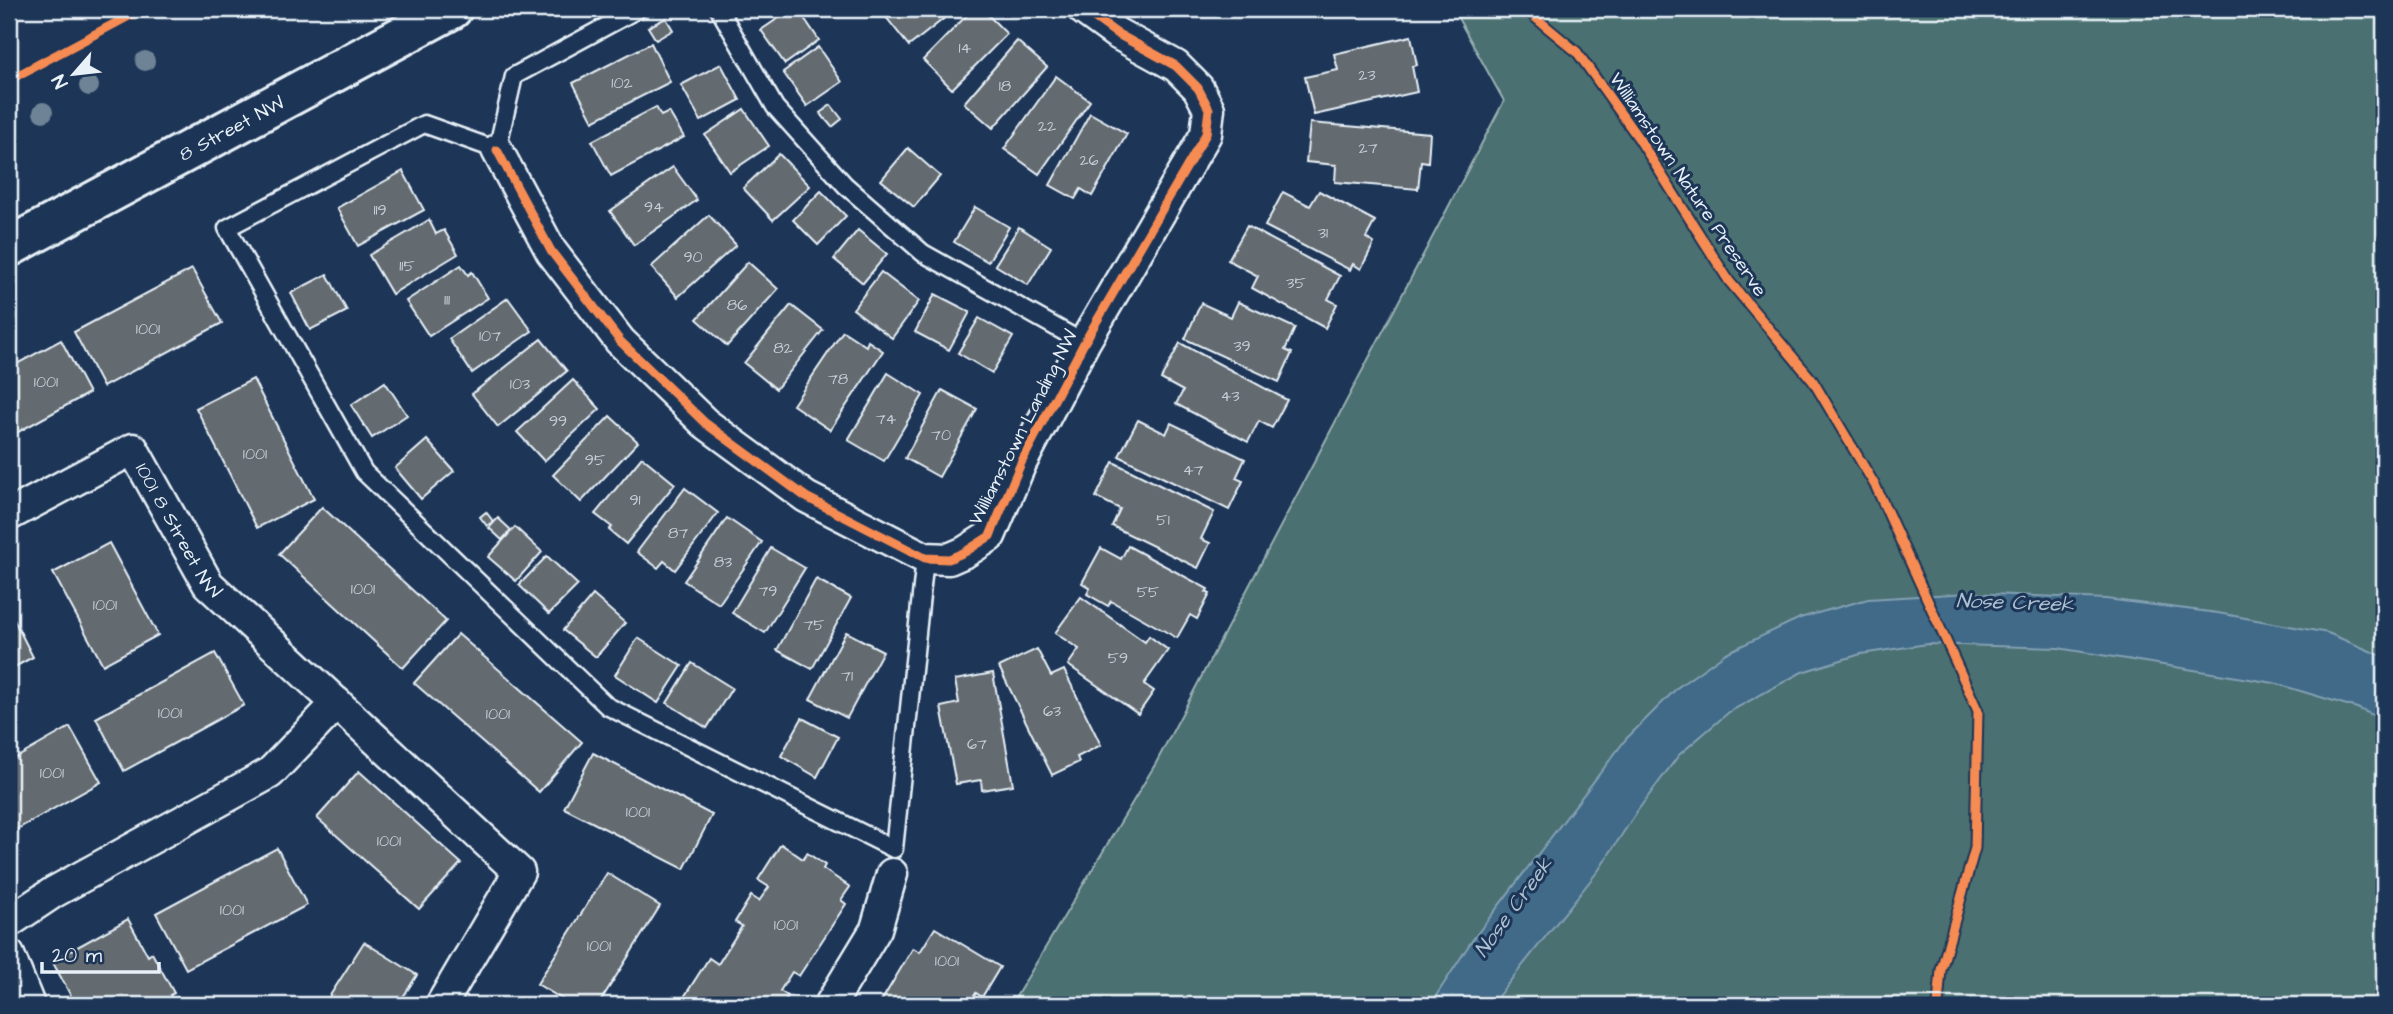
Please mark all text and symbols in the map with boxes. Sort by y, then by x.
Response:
house number: 14 [959,37,972,59]
north arrow [38,38,108,108]
house number: 23 [1358,64,1376,86]
street label: Williamstown Nature Preserve [1602,67,1773,302]
text: N [46,70,75,93]
house number: 102 [611,72,633,94]
house number: 18 [999,75,1011,97]
street label: 8 Street NW [174,90,289,168]
house number: 22 [1038,115,1056,137]
house number: 27 [1359,137,1378,159]
house number: 26 [1079,149,1099,171]
house number: 94 [644,196,664,218]
house number: 119 [373,199,387,221]
house number: 31 [1318,222,1328,244]
house number: 90 [683,246,703,268]
house number: 115 [399,255,415,277]
house number: 35 [1286,272,1306,294]
house number: 111 [444,289,450,311]
house number: 86 [727,294,747,316]
house number: 1001 [136,318,160,340]
house number: 107 [479,325,501,347]
street label: Williamstown Landing NW [962,325,1085,531]
house number: 39 [1233,335,1251,357]
house number: 82 [773,337,793,359]
house number: 78 [828,368,848,390]
house number: 1001 [34,371,58,393]
house number: 103 [510,373,530,395]
house number: 43 [1220,385,1240,407]
house number: 74 [876,408,896,430]
house number: 99 [549,410,567,432]
house number: 70 [931,424,951,446]
house number: 1001 [243,443,267,465]
house number: 95 [585,449,606,471]
street label: 1001 8 Street NW [128,458,227,606]
house number: 47 [1183,459,1204,481]
house number: 91 [629,489,641,511]
house number: 51 [1156,509,1170,531]
house number: 87 [668,522,688,544]
house number: 83 [714,551,732,573]
house number: 1001 [351,578,375,600]
house number: 79 [759,580,777,602]
house number: 55 [1137,581,1160,603]
water label: Nose Creek [1956,586,2075,619]
house number: 1001 [93,594,117,616]
house number: 75 [803,614,825,636]
house number: 59 [1108,647,1128,669]
house number: 71 [841,665,853,687]
house number: 63 [1043,700,1061,722]
house number: 1001 [158,702,182,724]
house number: 1001 [486,703,510,725]
house number: 67 [967,733,987,755]
house number: 1001 [40,762,64,784]
house number: 1001 [626,801,650,823]
house number: 1001 [377,830,401,852]
water label: Nose Creek [1467,850,1560,963]
house number: 1001 [220,899,244,921]
house number: 1001 [774,914,798,936]
scale bar [42,930,159,974]
house number: 1001 [587,935,611,957]
text: 20 m [52,941,103,970]
house number: 1001 [935,950,959,972]

